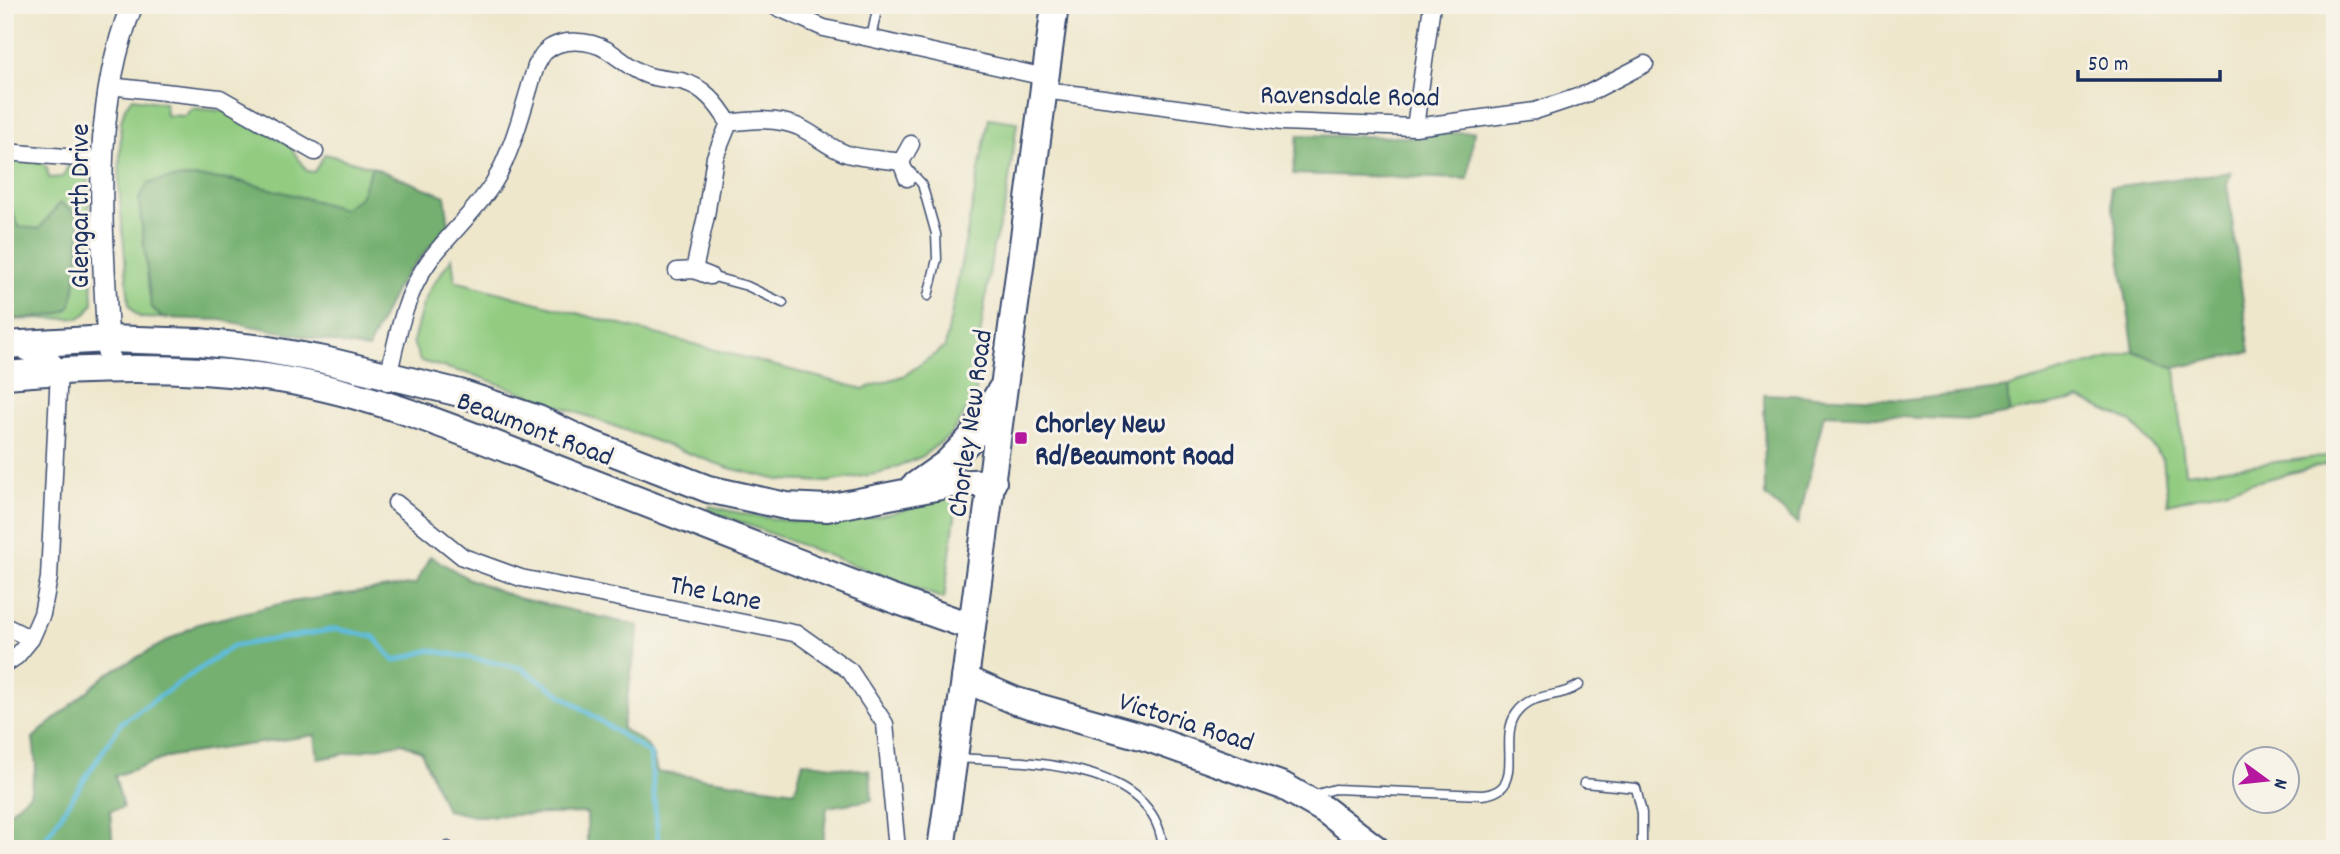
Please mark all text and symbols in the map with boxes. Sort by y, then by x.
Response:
scale bar [2078,38,2219,82]
text: 50 m [2088,51,2128,81]
street label: Ravensdale Road [1260,77,1440,121]
street label: Glengarth Drive [63,123,103,289]
street label: Chorley New Road [940,327,1006,520]
street label: Beaumont Road [450,384,618,480]
place label: Chorley New Rd/Beaumont Road [1035,407,1234,479]
marker: Chorley New Rd/Beaumont Road [1013,430,1029,446]
street label: The Lane [666,567,764,624]
street label: Victoria Road [1113,684,1258,765]
north arrow [2232,746,2302,816]
text: N [2265,775,2293,792]

